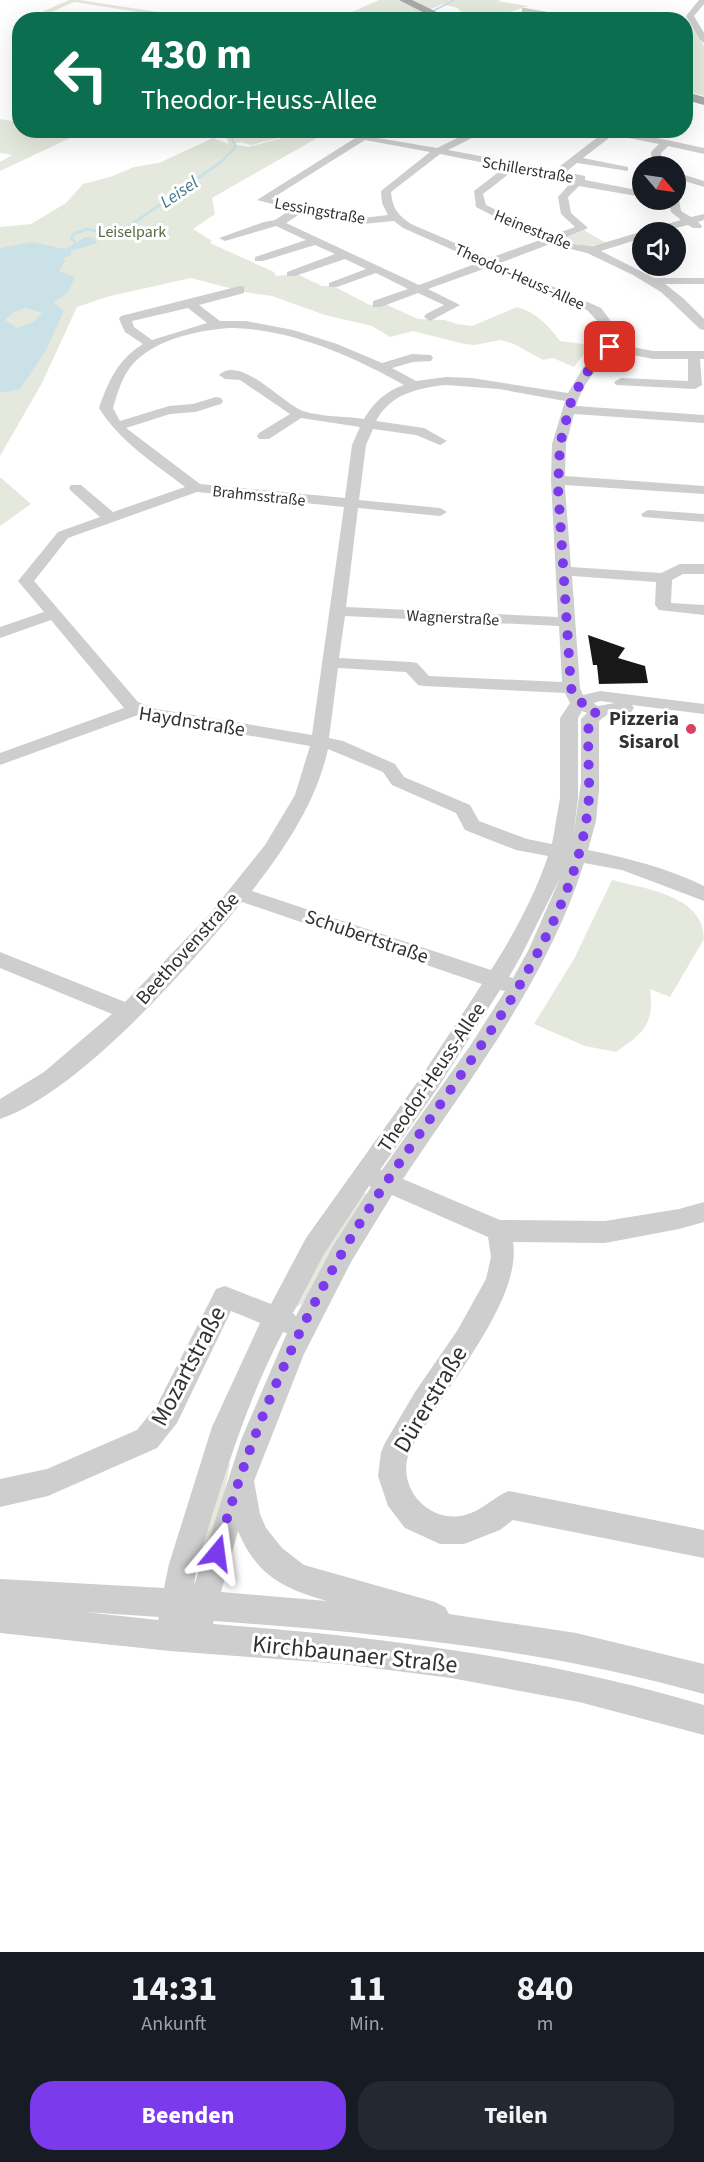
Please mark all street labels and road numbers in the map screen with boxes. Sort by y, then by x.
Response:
street label: Schillerstraße [480,151,575,189]
street label: Lessingstraße [273,192,367,230]
street label: Heinestraße [491,205,574,255]
street label: Theodor-Heuss-Allee [451,238,588,315]
street label: Brahmsstraße [211,480,307,512]
street label: Wagnerstraße [406,605,500,631]
street label: Haydnstraße [137,700,247,744]
street label: Beethovenstraße [130,886,246,1011]
street label: Schubertstraße [301,903,432,971]
street label: Theodor-Heuss-Allee [371,997,492,1158]
street label: Mozartstraße [142,1300,235,1433]
street label: Dürerstraße [385,1339,476,1459]
street label: Kirchbaunaer Straße [251,1626,459,1683]

